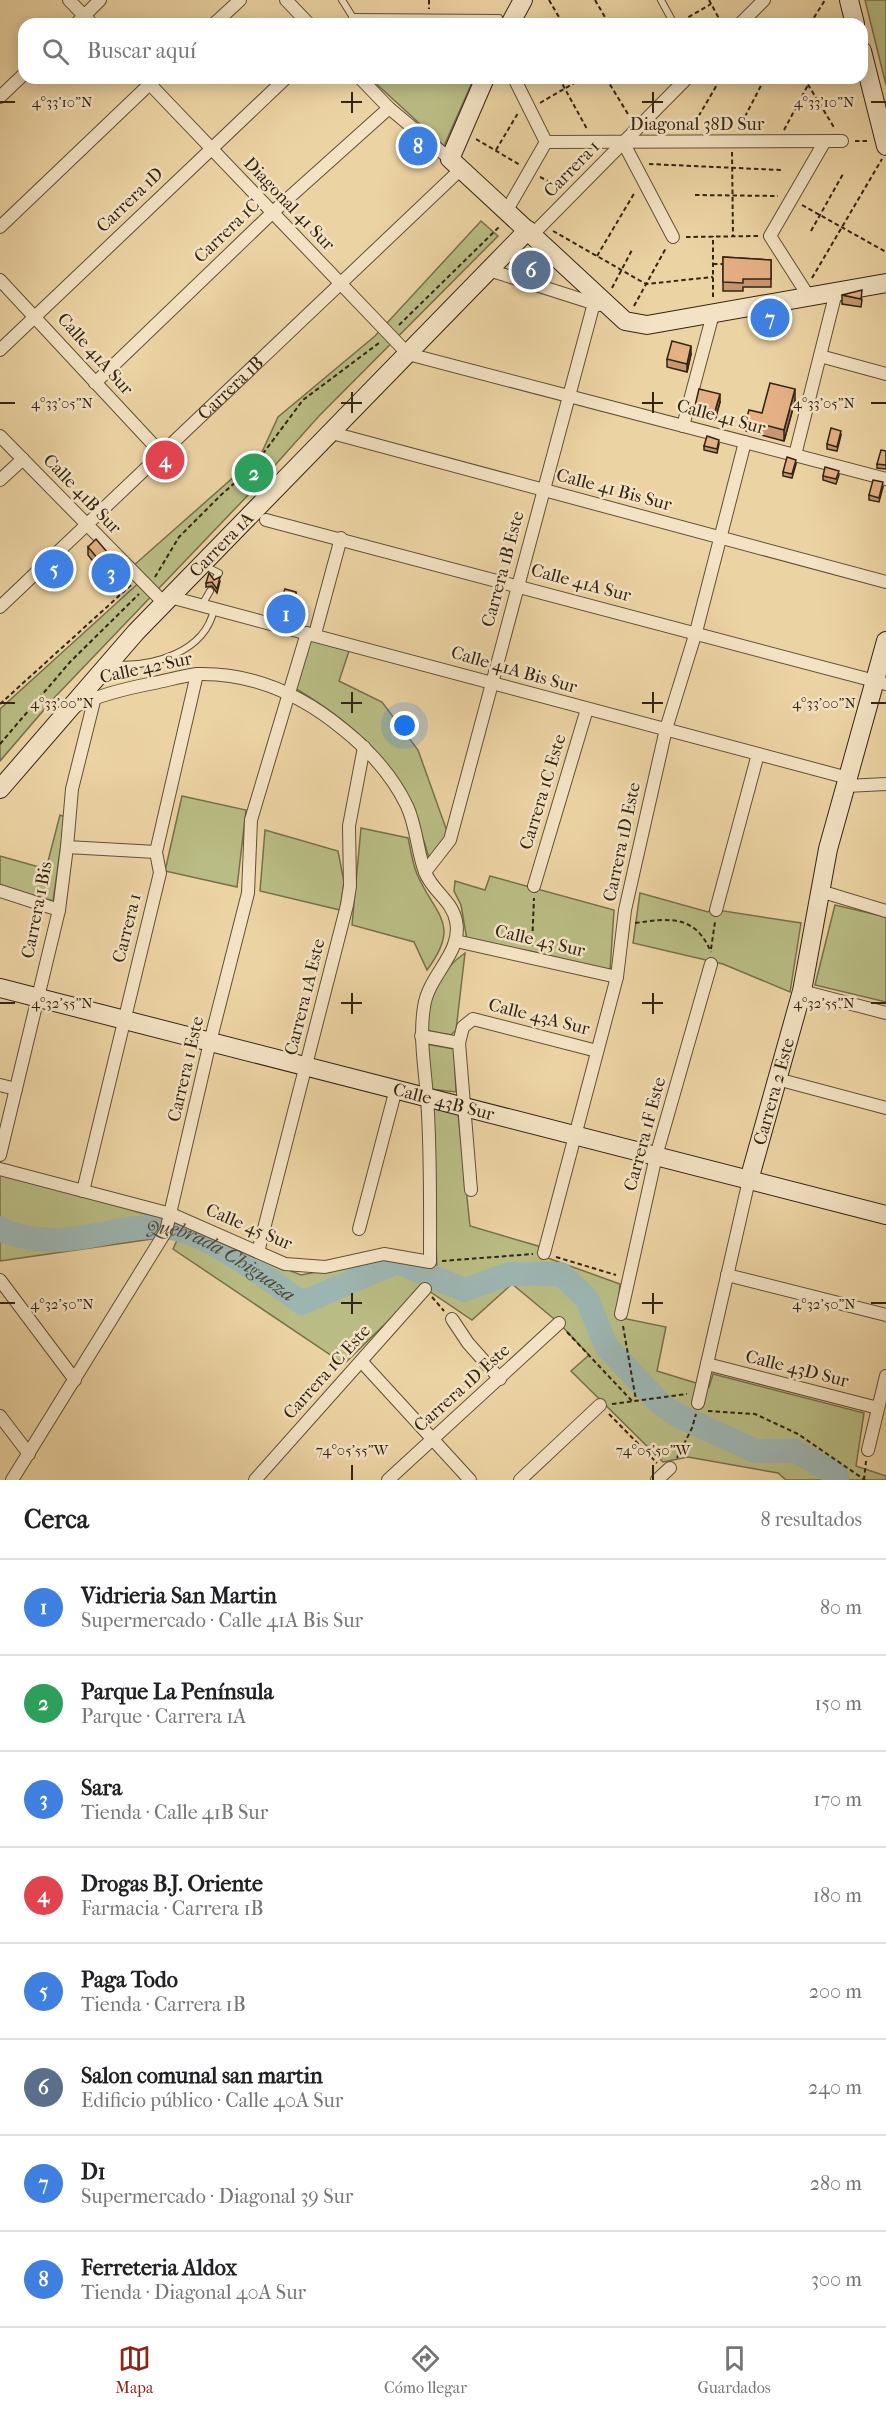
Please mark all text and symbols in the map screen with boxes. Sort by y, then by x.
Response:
search box [18,18,868,84]
icon: search [39,35,72,68]
text: Buscar aquí [87,38,196,64]
text: 4°33'10"N [32,93,93,111]
text: 4°33'10"N [794,93,855,111]
street label: Diagonal 38D Sur [630,114,765,135]
pin: 8 [398,124,438,168]
street label: Carrera 1 [540,136,604,202]
street label: Diagonal 41 Sur [239,153,339,255]
street label: Carrera 1D [92,163,168,237]
street label: Carrera 1C [190,195,264,267]
pin: 6 [512,248,550,292]
pin: 7 [750,296,790,340]
street label: Calle 41A Sur [53,309,137,399]
street label: Carrera 1B [193,352,268,424]
text: 4°33'05"N [31,394,94,412]
text: 4°33'05"N [793,394,856,412]
street label: Calle 41 Sur [674,395,768,439]
pin: 4 [146,438,184,482]
street label: Calle 41B Sur [39,450,125,538]
pin: 2 [234,450,274,496]
street label: Calle 41 Bis Sur [554,465,674,516]
street label: Carrera 1A [185,507,258,581]
street label: Carrera 1B Este [477,509,529,629]
pin: 5 [34,546,74,592]
pin: 3 [92,550,130,596]
street label: Calle 41A Sur [529,560,634,607]
pin: 1 [266,592,306,636]
street label: Calle 41A Bis Sur [449,642,580,698]
street label: Calle 42 Sur [98,648,194,688]
text: 4°33'00"N [30,694,94,712]
text: 4°33'00"N [792,694,856,712]
your location [390,711,419,740]
street label: Carrera 1C Este [515,732,571,852]
street label: Carrera 1D Este [599,780,645,904]
street label: Carrera 1 Bis [17,859,57,960]
street label: Carrera 1 [108,891,146,965]
street label: Calle 43 Sur [493,920,588,962]
street label: Carrera 1A Este [280,936,330,1057]
text: 4°32'55"N [31,994,93,1012]
street label: Calle 43A Sur [486,994,592,1040]
text: 4°32'55"N [793,994,855,1012]
street label: Carrera 1 Este [164,1014,208,1124]
street label: Carrera 2 Este [749,1035,799,1147]
street label: Carrera 1F Este [620,1075,670,1193]
street label: Calle 43B Sur [391,1079,497,1125]
street label: Calle 45 Sur [203,1199,296,1255]
water label: Quebrada Chiguaza [145,1215,300,1306]
text: 4°32'50"N [30,1295,94,1313]
text: 4°32'50"N [792,1295,856,1313]
street label: Carrera 1C Este [279,1320,375,1424]
street label: Carrera 1D Este [410,1340,514,1436]
street label: Calle 43D Sur [743,1346,851,1392]
text: 74°05'55"W [316,1441,390,1459]
text: 74°05'50"W [616,1441,691,1459]
text: Cerca [24,1504,89,1535]
text: 8 resultados [760,1508,862,1531]
text: Vidrieria San Martin [81,1583,277,1609]
text: 1 [40,1596,47,1619]
text: 80 m [820,1596,862,1619]
text: Supermercado · Calle 41A Bis Sur [81,1609,363,1632]
text: Parque La Península [81,1679,274,1705]
text: 2 [38,1692,49,1715]
text: 150 m [814,1692,862,1715]
text: Parque · Carrera 1A [81,1705,246,1728]
text: Sara [81,1775,122,1801]
text: 3 [39,1788,48,1811]
text: 170 m [813,1788,862,1811]
text: Tienda · Calle 41B Sur [81,1801,268,1824]
text: Drogas B.J. Oriente [81,1871,263,1897]
text: 4 [38,1884,49,1907]
text: 180 m [813,1884,862,1907]
text: Farmacia · Carrera 1B [81,1897,264,1920]
text: Paga Todo [81,1967,178,1993]
text: 5 [39,1980,48,2003]
text: 200 m [809,1980,862,2003]
text: Tienda · Carrera 1B [81,1993,246,2016]
text: Salon comunal san martin [81,2063,323,2089]
text: 6 [38,2076,49,2099]
text: 240 m [808,2076,862,2099]
text: Edificio público · Calle 40A Sur [81,2089,343,2112]
text: D1 [81,2159,106,2185]
text: 7 [39,2172,48,2195]
text: 280 m [810,2172,862,2195]
text: Supermercado · Diagonal 39 Sur [81,2185,353,2208]
text: Ferreteria Aldox [81,2255,237,2281]
text: 8 [38,2268,49,2291]
text: 300 m [811,2268,862,2291]
text: Tienda · Diagonal 40A Sur [81,2281,306,2304]
tab: Mapa [115,2342,153,2397]
tab: Cómo llegar [384,2342,467,2397]
tab: Guardados [697,2342,771,2397]

